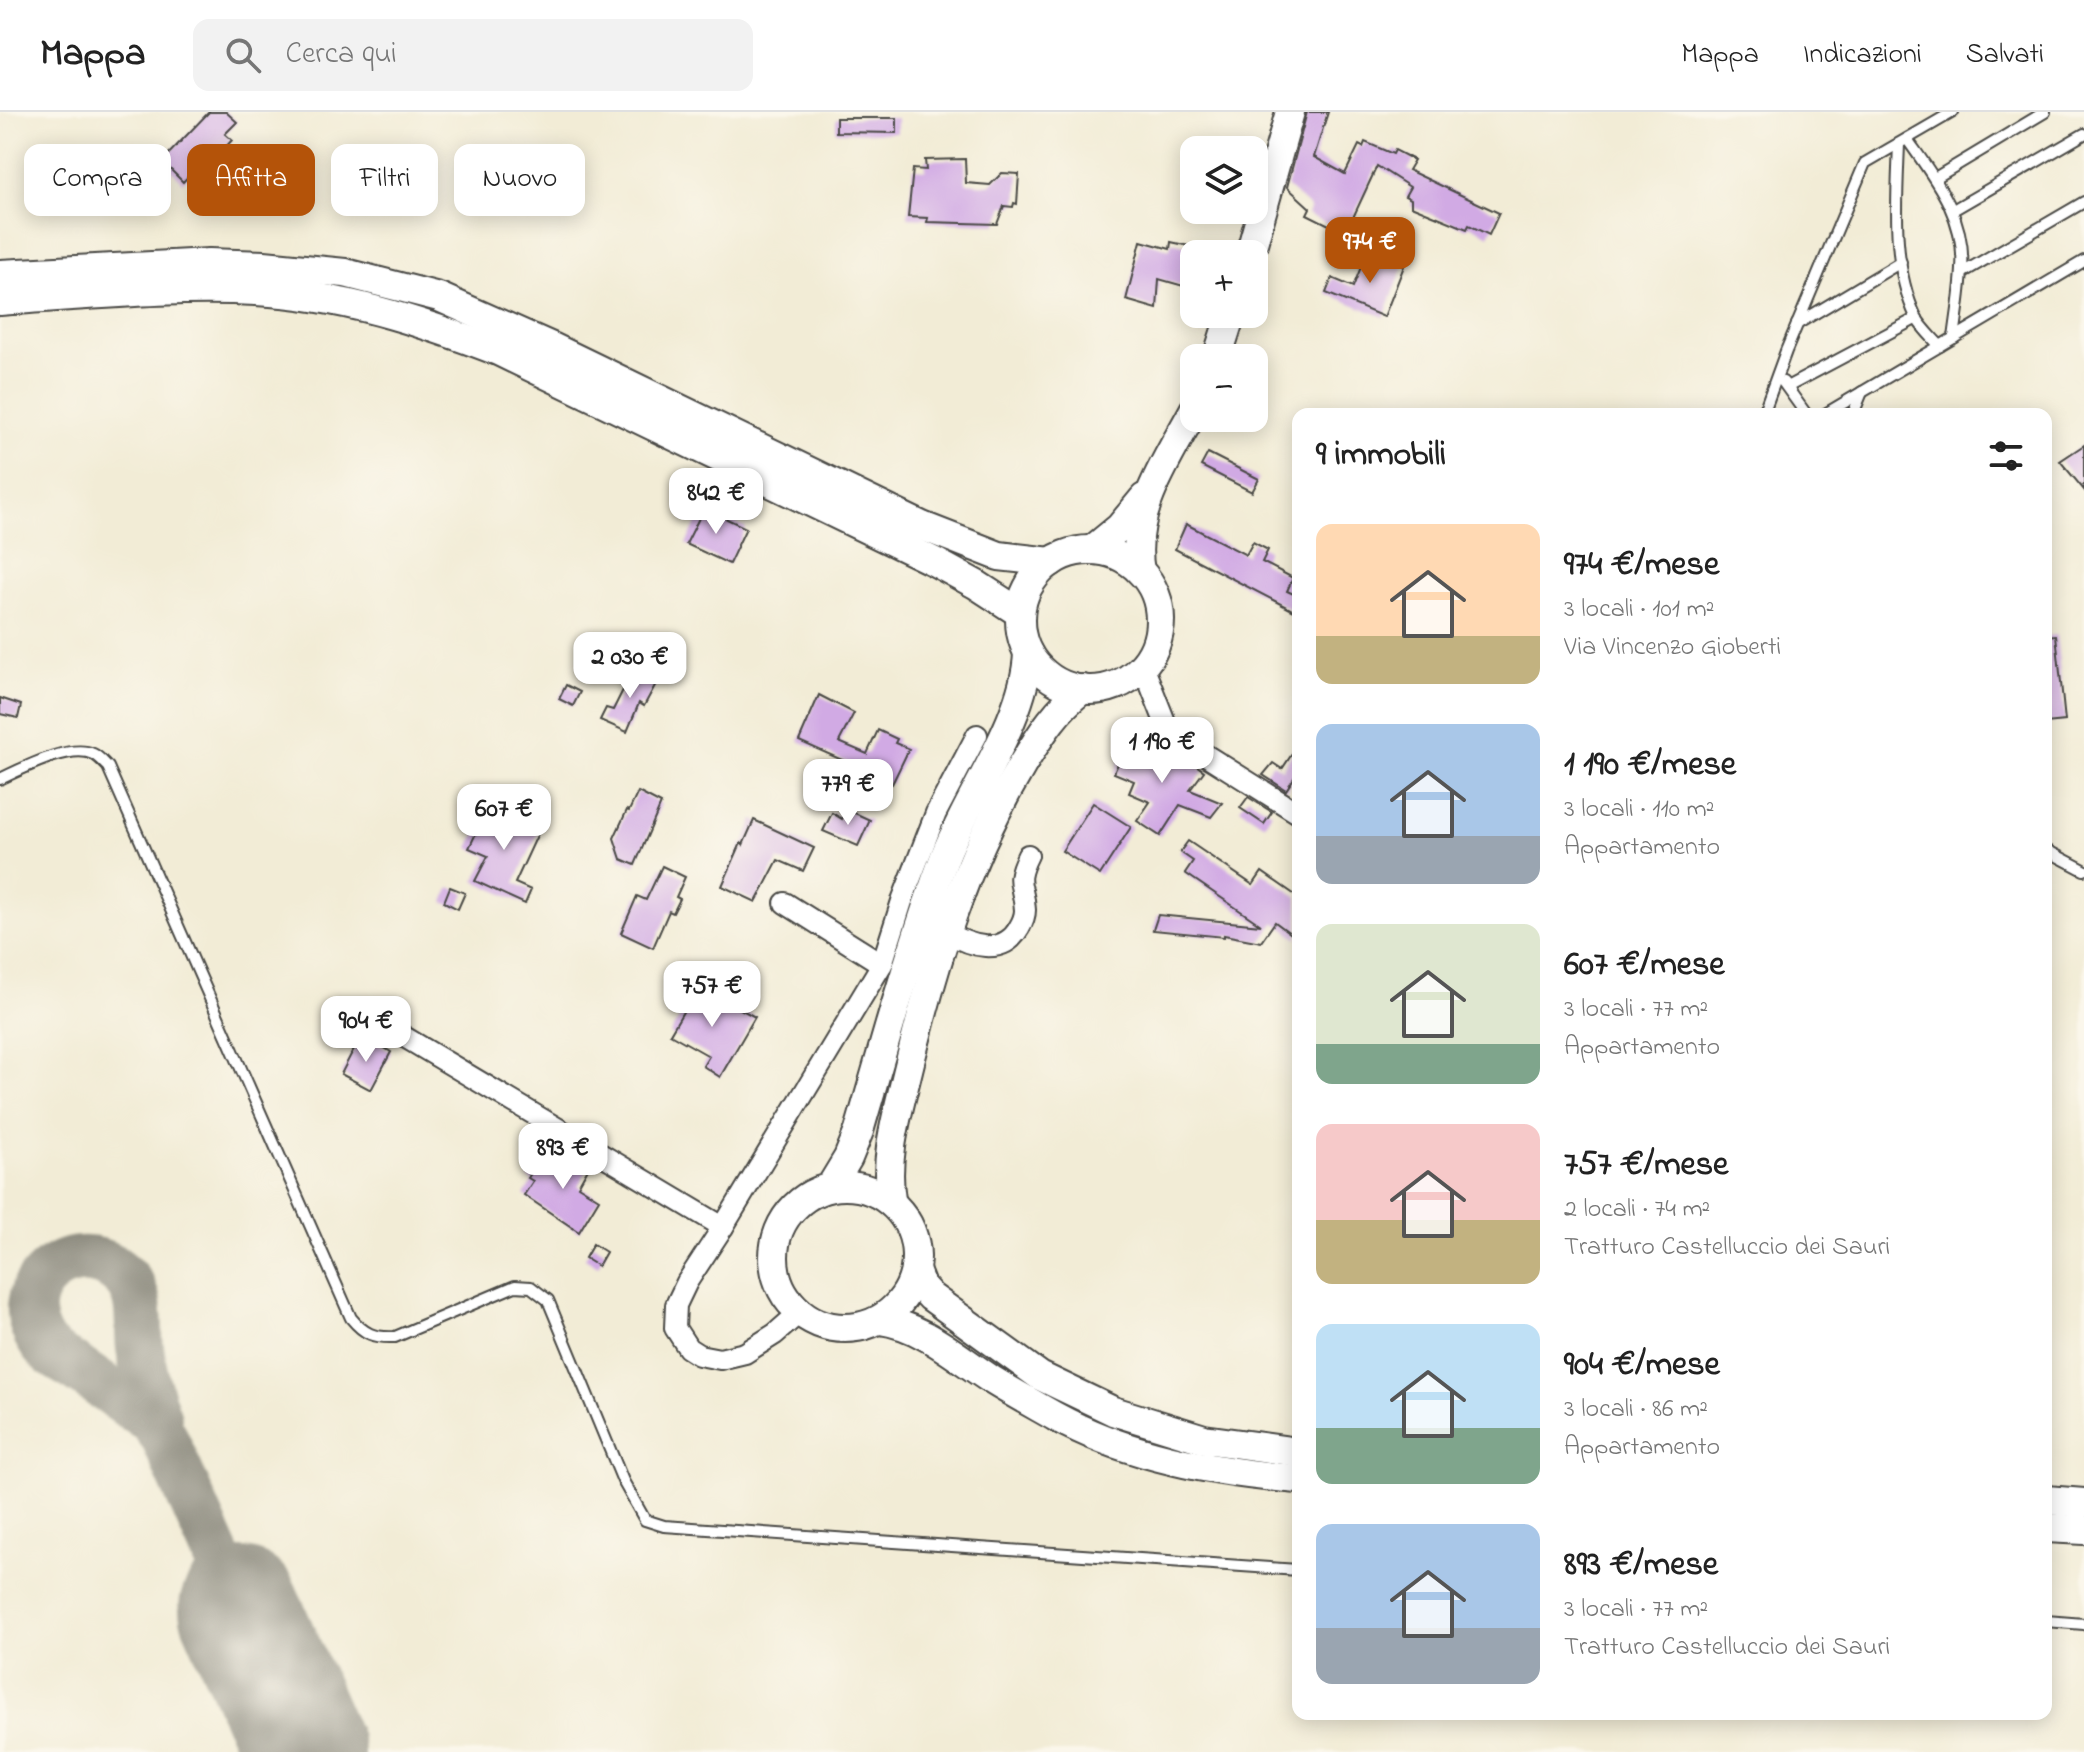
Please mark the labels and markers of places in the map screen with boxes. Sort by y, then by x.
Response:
pin: 974 € [1314,217,1426,285]
pin: 842 € [660,468,772,536]
pin: 2 030 € [556,632,704,700]
pin: 1 190 € [1088,717,1236,785]
pin: 779 € [792,759,904,827]
pin: 607 € [448,784,560,852]
pin: 757 € [656,961,768,1029]
pin: 904 € [310,996,422,1064]
pin: 893 € [507,1123,619,1191]

